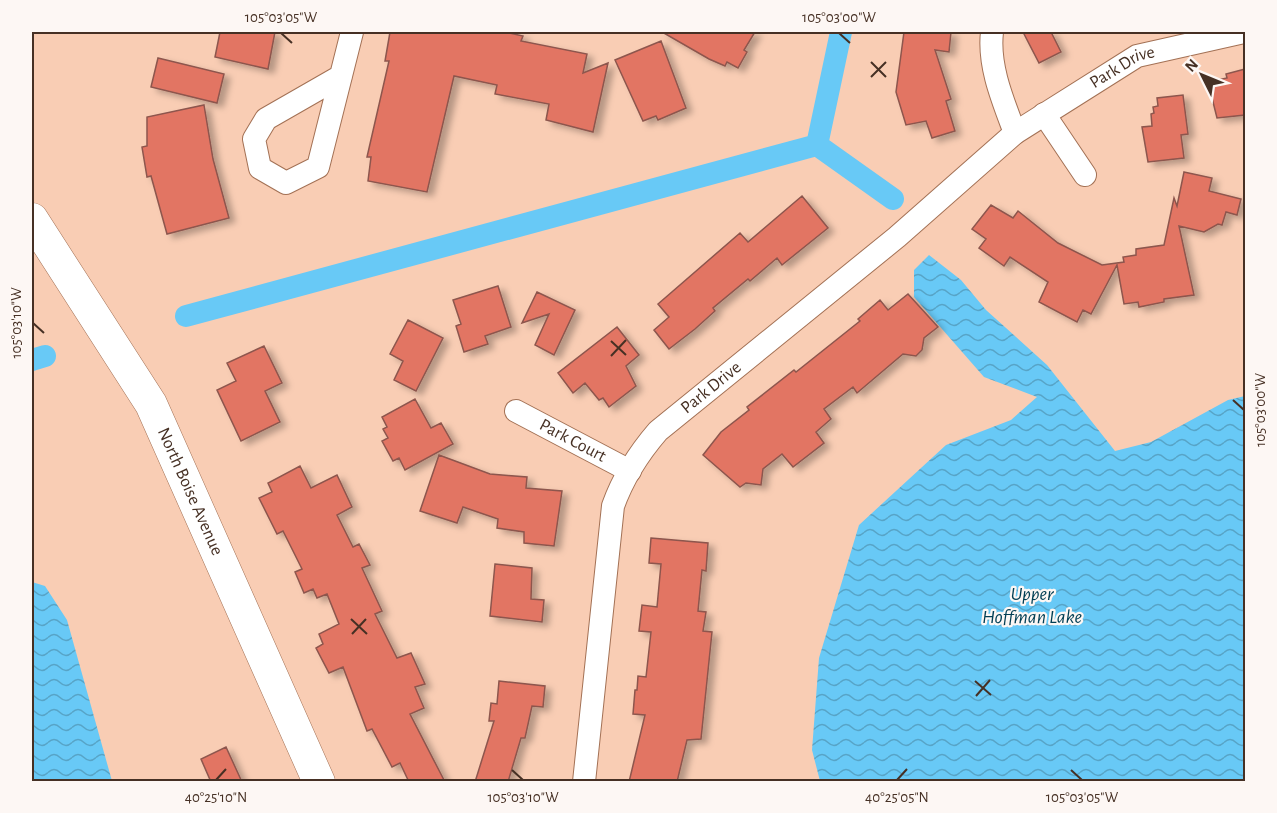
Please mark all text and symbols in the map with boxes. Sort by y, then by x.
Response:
text: 105°03'05"W [245,10,318,25]
text: 105°03'00"W [802,10,877,25]
street label: Park Drive [1087,43,1156,92]
north arrow [1172,45,1232,105]
text: N [1182,56,1201,75]
text: 105°03'10"W [9,287,24,359]
street label: Park Drive [678,358,745,417]
text: 105°03'00"W [1253,372,1268,447]
street label: Park Court [536,416,609,466]
street label: North Boise Avenue [154,425,226,558]
water label: Upper Hoffman Lake [982,584,1083,627]
text: 40°25'10"N [185,790,247,805]
text: 105°03'10"W [487,790,559,805]
text: 40°25'05"N [865,790,929,805]
text: 105°03'05"W [1046,790,1119,805]

